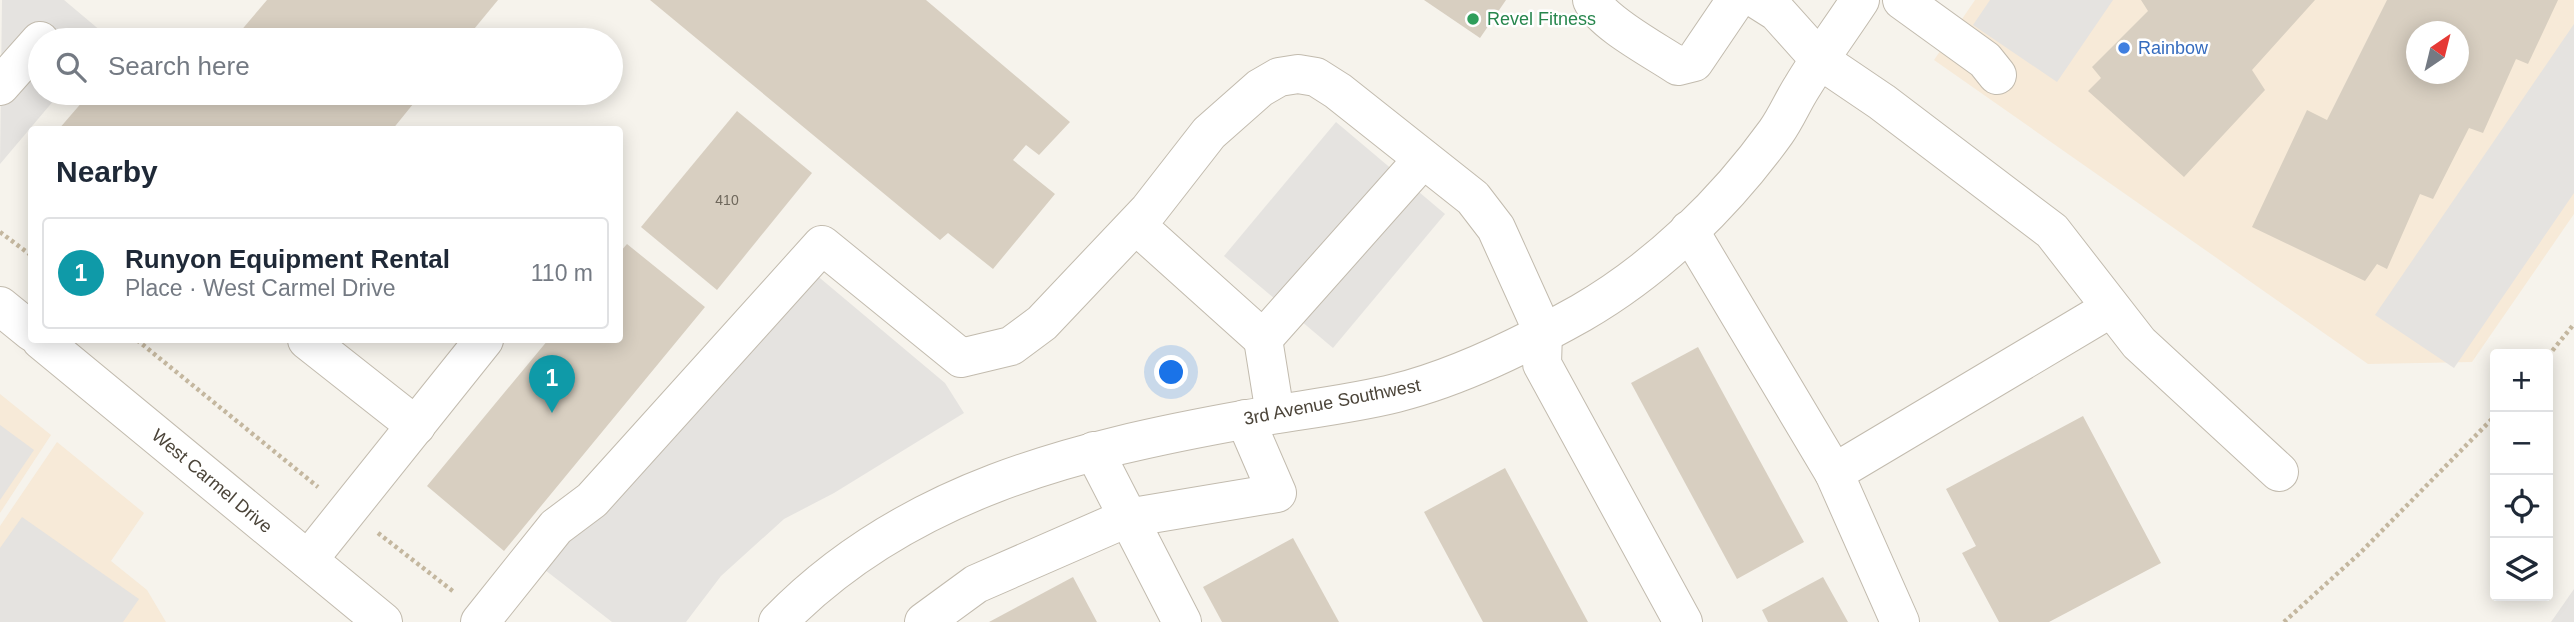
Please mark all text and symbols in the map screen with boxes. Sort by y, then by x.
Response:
place label: Revel Fitness [1487,9,1596,29]
marker: Revel Fitness [1465,11,1481,27]
north arrow [2406,21,2469,84]
search box [28,28,623,105]
place label: Rainbow [2138,38,2209,58]
marker: Rainbow [2116,40,2132,56]
icon: search [52,48,90,86]
text: Search here [108,51,250,81]
text: Nearby [56,155,158,188]
house number: 410 [715,192,739,208]
text: Runyon Equipment Rental [125,244,450,274]
text: 1 [75,260,87,286]
text: 110 m [531,260,593,286]
text: Place · West Carmel Drive [125,275,396,301]
map controls [2490,349,2553,601]
button: + [2490,349,2553,412]
pin: 1 [529,355,575,413]
your location [1154,355,1188,389]
street label: 3rd Avenue Southwest [1242,375,1422,429]
button: − [2490,412,2553,475]
street label: West Carmel Drive [148,425,276,537]
button: locate [2490,475,2553,538]
button: layers [2490,538,2553,601]

